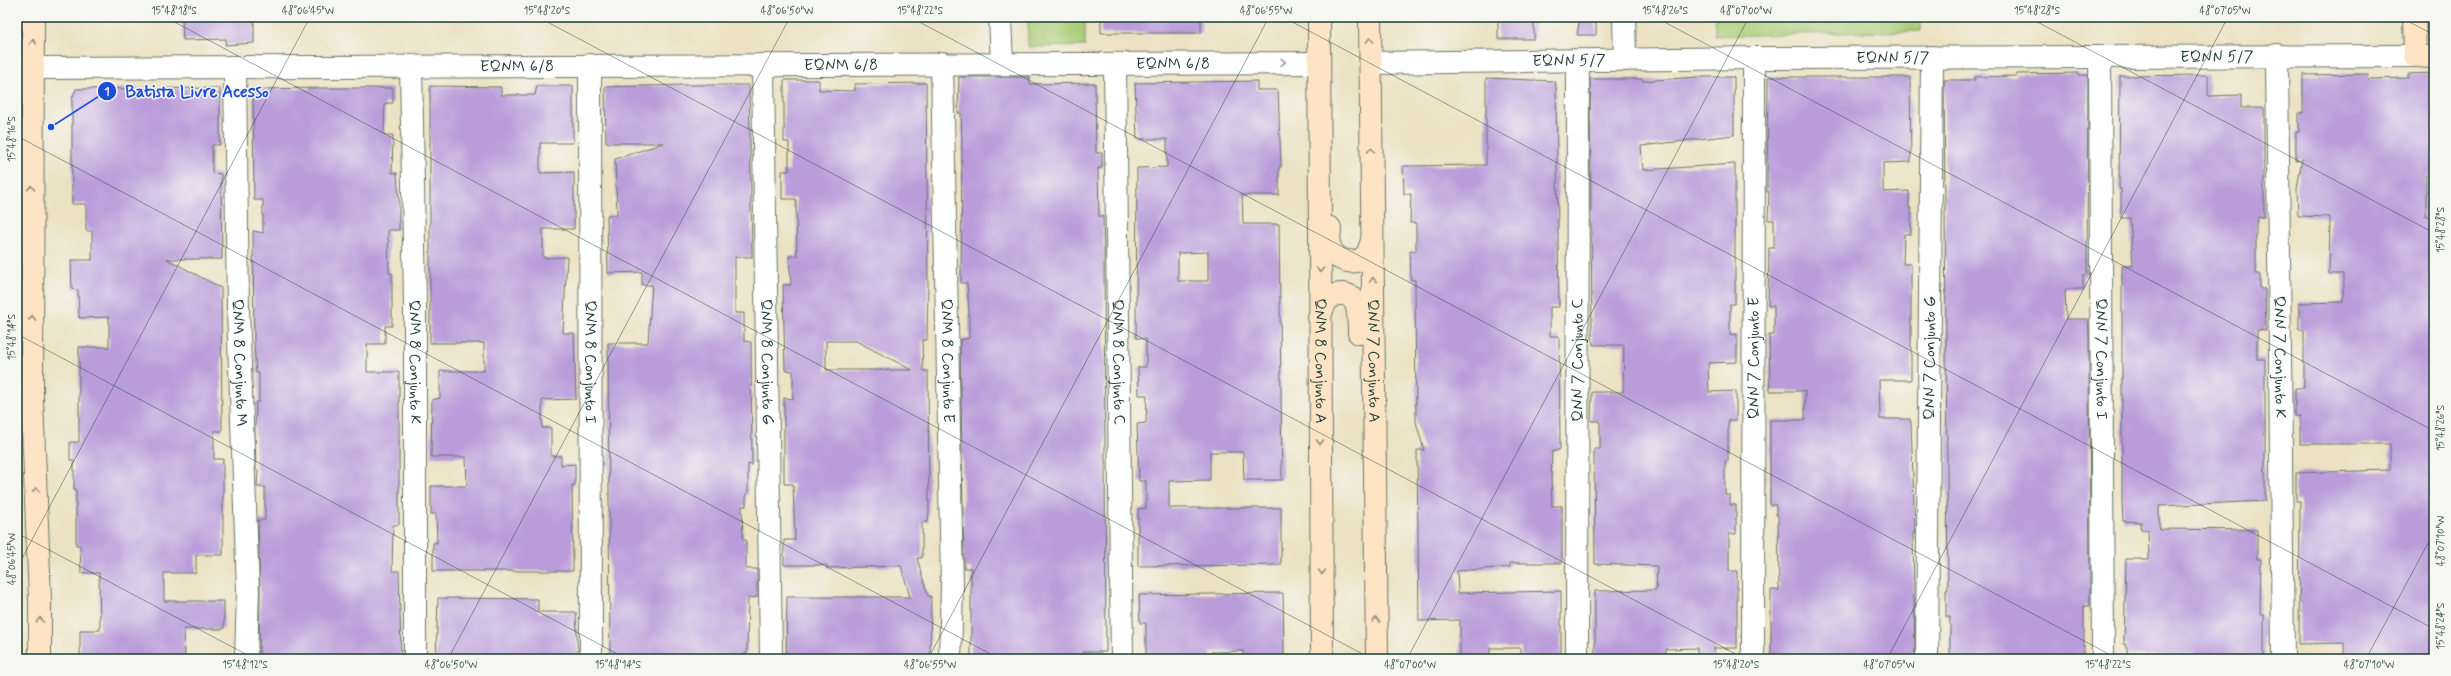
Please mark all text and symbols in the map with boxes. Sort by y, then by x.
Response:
text: 15°48'18"S [151,4,197,18]
text: 48°06'45"W [282,4,334,18]
text: 15°48'20"S [524,4,571,18]
text: 48°06'50"W [761,4,813,18]
text: 15°48'22"S [897,4,943,18]
text: 48°06'55"W [1240,4,1292,18]
text: 15°48'26"S [1642,4,1689,18]
text: 48°07'00"W [1720,4,1772,18]
text: 15°48'28"S [2014,4,2061,18]
text: 48°07'05"W [2199,4,2251,18]
one-way arrow [1366,37,1375,43]
one-way arrow [29,39,37,45]
street label: EQNN 5/7 [2180,46,2254,67]
street label: EQNN 5/7 [1856,47,1930,68]
street label: EQNN 5/7 [1532,49,1606,71]
street label: EQNM 6/8 [1136,53,1210,74]
street label: EQNM 6/8 [804,54,878,76]
street label: EQNM 6/8 [480,55,554,77]
one-way arrow [1280,58,1286,66]
callout: Batista Livre Acesso [97,76,277,105]
text: Batista Livre Acesso [125,81,269,103]
text: 1 [104,84,110,100]
text: 15°48'16"S [5,116,19,162]
one-way arrow [1367,147,1376,153]
one-way arrow [27,185,35,191]
text: 15°48'28"S [2434,206,2448,253]
one-way arrow [1316,267,1324,273]
one-way arrow [1368,277,1377,283]
street label: QNN 7 Conjunto G [1918,296,1941,420]
street label: QNN 7 Conjunto K [2269,296,2291,418]
street label: QNN 7 Conjunto E [1743,297,1764,419]
street label: QNM 8 Conjunto A [1310,298,1331,424]
street label: QNN 7 Conjunto C [1567,298,1588,422]
street label: QNN 7 Conjunto I [2091,298,2112,420]
street label: QNM 8 Conjunto M [227,299,253,427]
street label: QNM 8 Conjunto G [756,299,778,425]
street label: QNM 8 Conjunto E [936,299,959,423]
street label: QNM 8 Conjunto C [1107,299,1130,425]
street label: QNN 7 Conjunto A [1363,299,1385,423]
street label: QNM 8 Conjunto K [405,300,426,424]
street label: QNM 8 Conjunto I [580,300,601,424]
text: 15°48'14"S [5,313,19,360]
one-way arrow [28,315,36,321]
text: 15°48'26"S [2434,404,2448,451]
one-way arrow [1316,439,1324,445]
one-way arrow [32,487,40,493]
text: 48°07'10"W [2434,516,2448,566]
text: 48°06'45"W [5,533,19,585]
one-way arrow [1318,569,1326,575]
text: 15°48'24"S [2434,602,2448,649]
one-way arrow [36,617,44,623]
one-way arrow [1372,617,1380,623]
text: 15°48'12"S [222,658,268,672]
text: 48°06'50"W [425,658,477,672]
text: 15°48'14"S [595,658,642,672]
text: 48°06'55"W [904,658,956,672]
text: 48°07'00"W [1384,658,1436,672]
text: 15°48'20"S [1713,658,1760,672]
text: 48°07'05"W [1863,658,1915,672]
text: 15°48'22"S [2085,658,2131,672]
text: 48°07'10"W [2344,658,2394,672]

